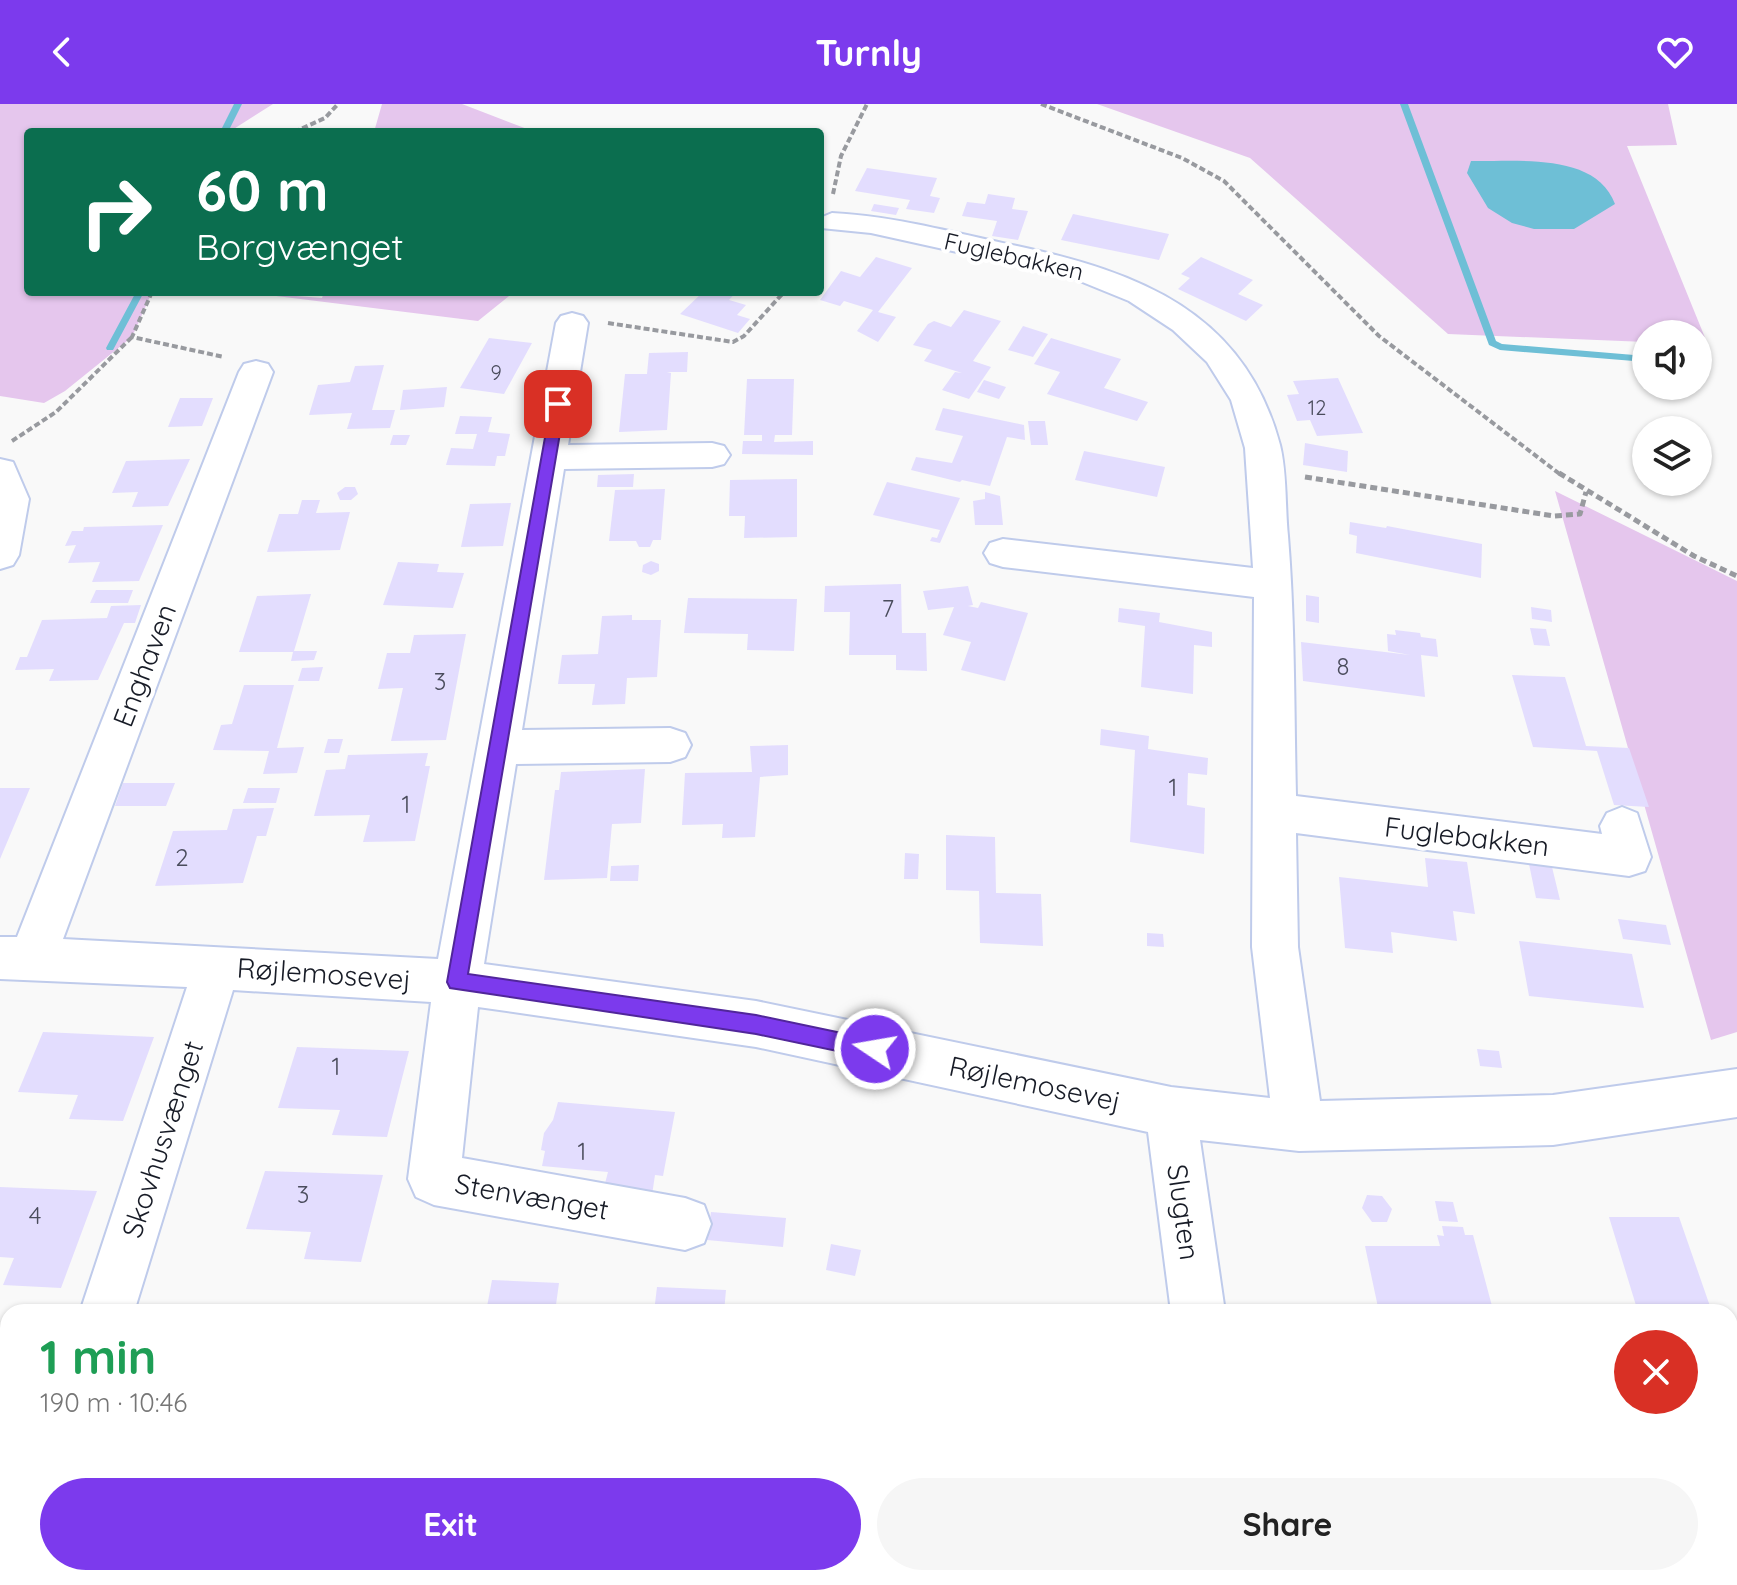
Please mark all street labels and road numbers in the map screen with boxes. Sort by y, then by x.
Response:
street label: Fuglebakken [941,225,1087,287]
street label: Enghaven [105,599,183,731]
street label: Fuglebakken [1383,809,1551,863]
street label: Røjlemosevej [236,949,412,997]
street label: Skovhusvænget [114,1036,210,1242]
street label: Røjlemosevej [946,1048,1124,1118]
street label: Slugten [1160,1162,1208,1262]
street label: Stenvænget [452,1165,612,1227]

